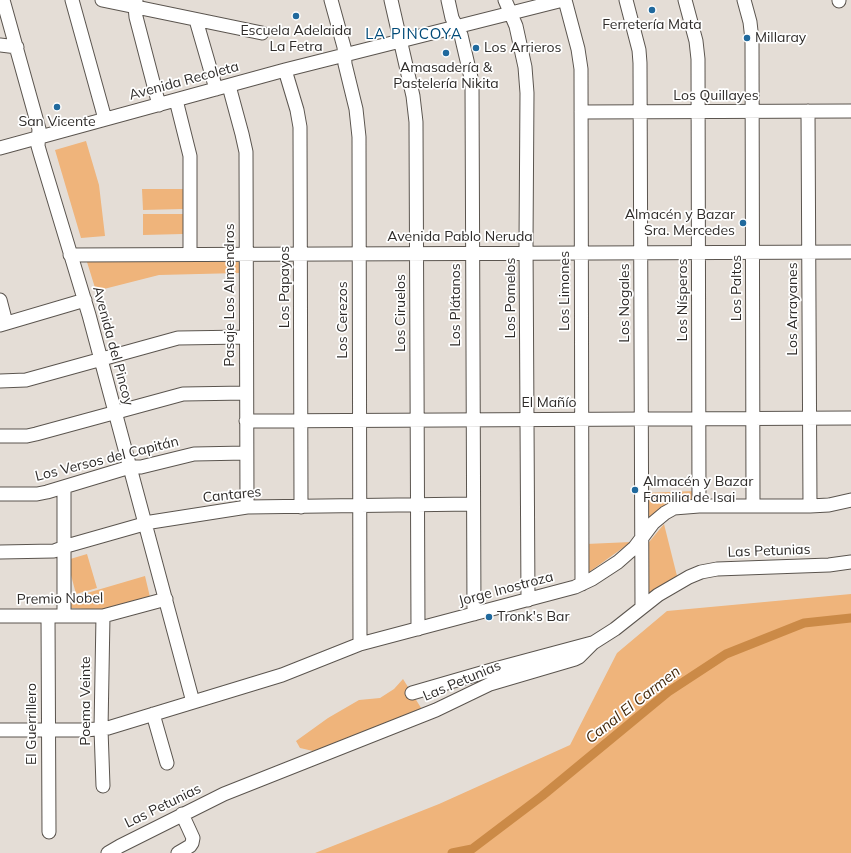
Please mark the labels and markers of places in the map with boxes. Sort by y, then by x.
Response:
marker: Ferretería Mata [647,5,657,15]
marker: Escuela Adelaida La Fetra [291,11,301,21]
place label: Ferretería Mata [602,17,702,33]
place label: Escuela Adelaida La Fetra [240,23,352,56]
place label: Millaray [755,30,806,46]
marker: Millaray [742,33,752,43]
place label: Los Arrieros [484,40,561,56]
marker: Los Arrieros [471,43,481,53]
marker: Amasadería & Pastelería Nikita [441,48,451,58]
place label: Amasadería & Pastelería Nikita [393,60,499,92]
marker: San Vicente [52,102,62,112]
place label: San Vicente [18,114,96,130]
place label: Almacén y Bazar Sra. Mercedes [625,207,735,240]
marker: Almacén y Bazar Sra. Mercedes [738,218,748,228]
place label: Almacén y Bazar Familia de Isai [643,474,753,506]
marker: Almacén y Bazar Familia de Isai [630,485,640,495]
place label: Tronk's Bar [497,609,569,625]
marker: Tronk's Bar [484,612,494,622]

